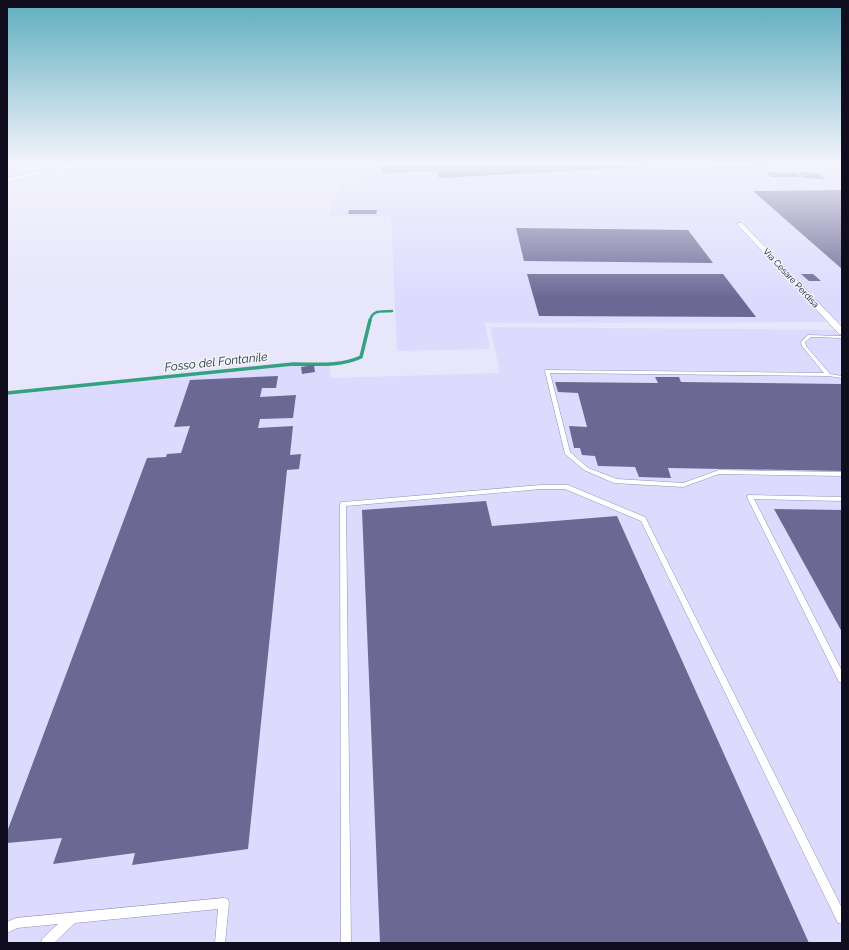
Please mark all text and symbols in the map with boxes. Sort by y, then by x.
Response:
street label: Via Cesare Perdisa [761,246,821,310]
water label: Fosso del Fontanile [164,350,269,374]

